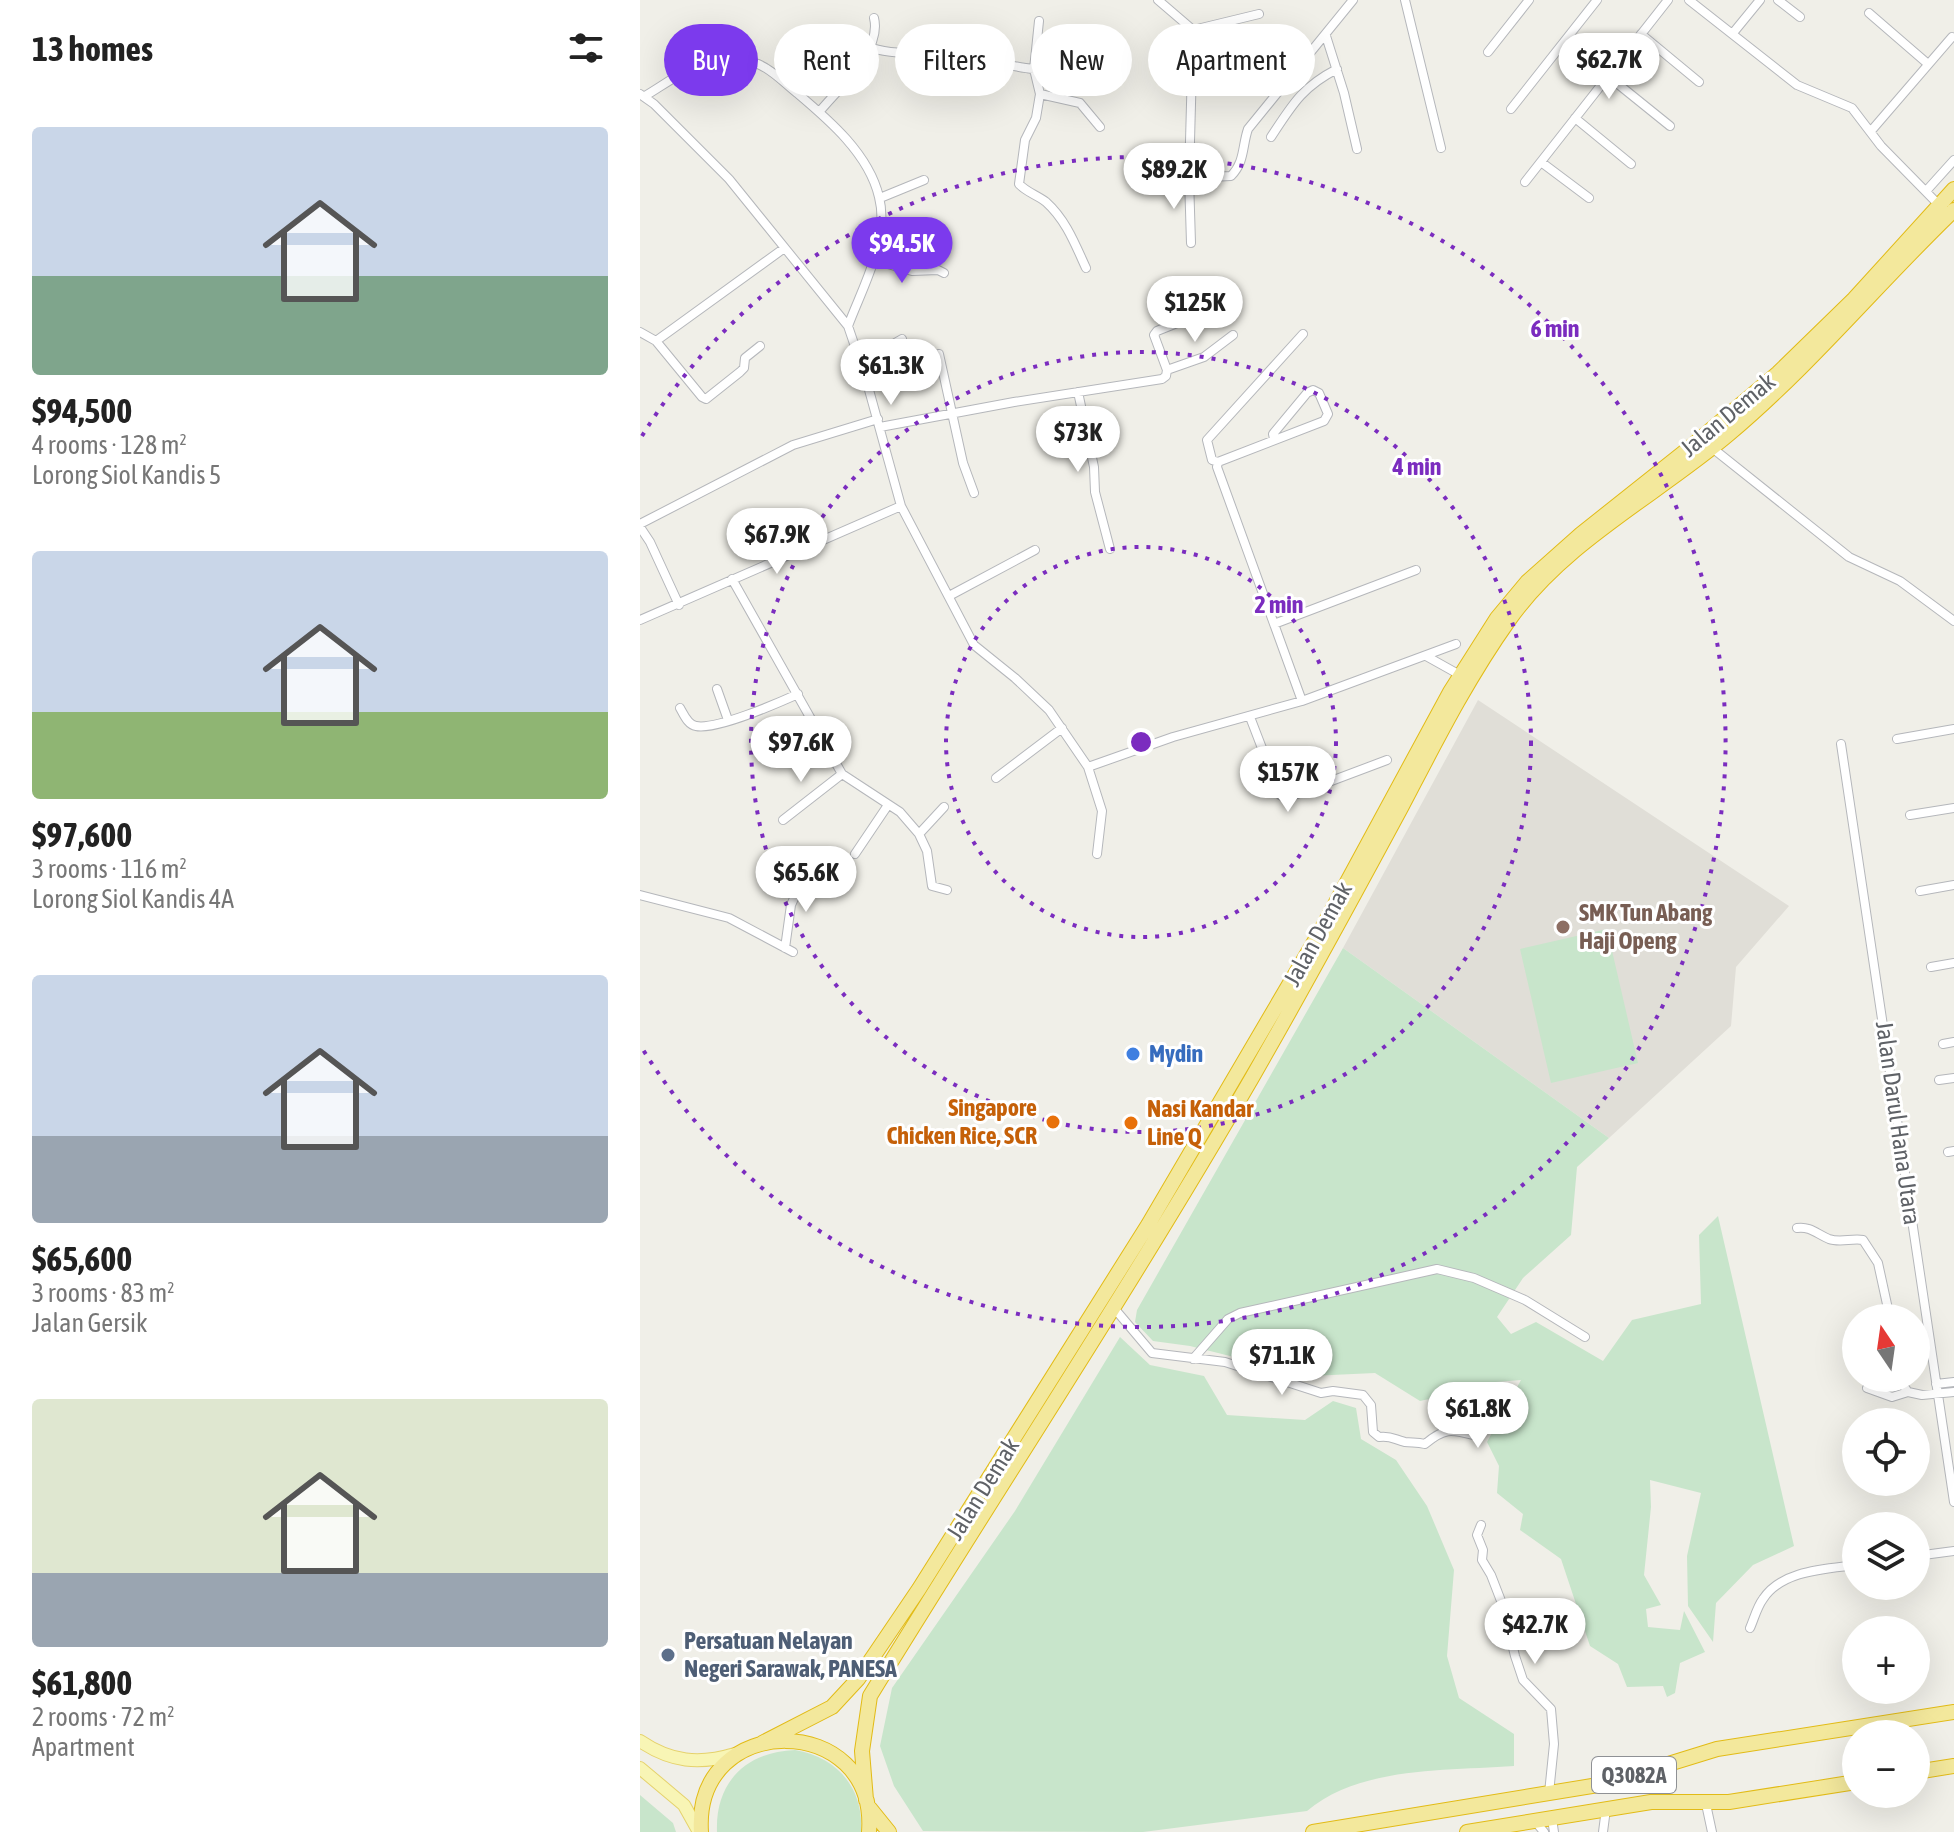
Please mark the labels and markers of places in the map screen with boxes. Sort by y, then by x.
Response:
pin: $62.7K [1544,33,1674,101]
pin: $89.2K [1109,143,1239,211]
pin: $94.5K [837,217,967,285]
pin: $125K [1139,276,1251,344]
pin: $61.3K [826,339,956,407]
pin: $73K [1031,406,1125,474]
pin: $67.9K [712,508,842,576]
pin: $97.6K [736,716,866,784]
centre of rings [1127,728,1155,756]
pin: $157K [1232,746,1344,814]
pin: $65.6K [741,846,871,914]
place label: SMK Tun Abang Haji Openg [1579,899,1713,954]
marker: SMK Tun Abang Haji Openg [1554,918,1572,936]
place label: Mydin [1149,1040,1203,1067]
marker: Mydin [1124,1045,1142,1063]
place label: Singapore Chicken Rice, SCR [887,1094,1037,1149]
place label: Nasi Kandar Line Q [1147,1095,1254,1150]
marker: Singapore Chicken Rice, SCR [1044,1113,1062,1131]
marker: Nasi Kandar Line Q [1122,1114,1140,1132]
pin: $71.1K [1217,1329,1347,1397]
pin: $61.8K [1413,1382,1543,1450]
pin: $42.7K [1470,1598,1600,1666]
place label: Persatuan Nelayan Negeri Sarawak, PANESA [684,1627,897,1682]
marker: Persatuan Nelayan Negeri Sarawak, PANESA [659,1646,677,1664]

